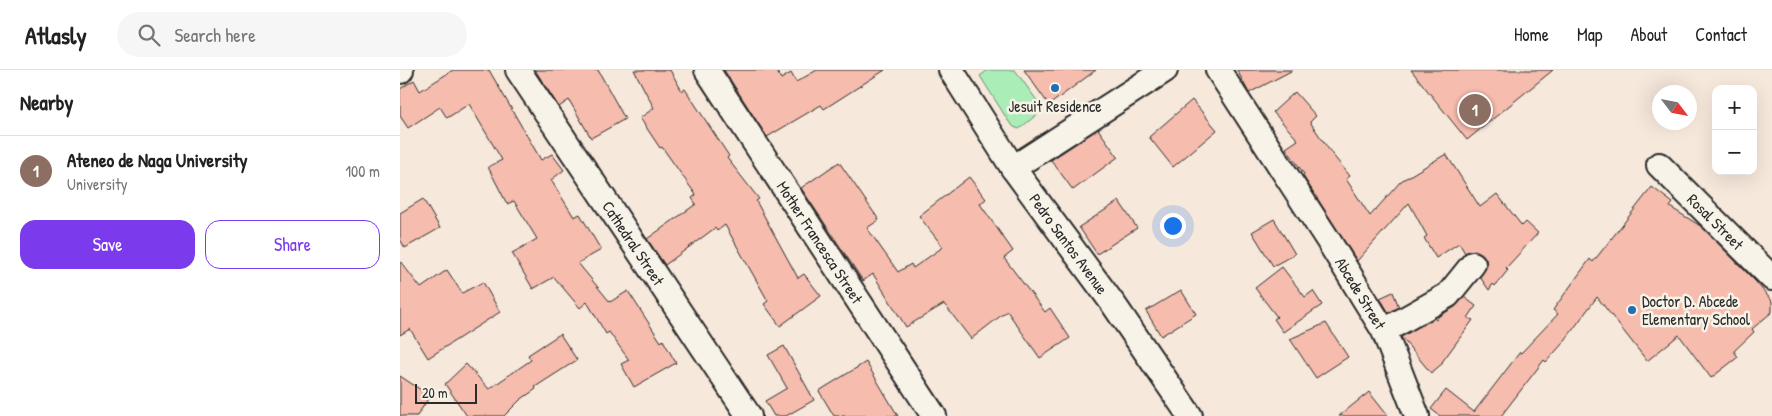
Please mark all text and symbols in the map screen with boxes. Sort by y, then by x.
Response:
search box [117,12,467,57]
text: Atlasly [25,19,87,51]
icon: search [135,21,163,49]
text: Search here [175,22,256,48]
text: Home [1514,22,1549,47]
text: Map [1577,22,1602,47]
text: About [1630,22,1667,47]
text: Contact [1695,22,1747,47]
marker: Jesuit Residence [1049,82,1061,94]
north arrow [1652,85,1697,130]
map controls [1712,85,1757,175]
button: + [1712,85,1757,130]
text: Nearby [20,88,73,117]
pin: 1 [1459,91,1491,129]
place label: Jesuit Residence [1008,95,1102,117]
button: − [1712,130,1757,175]
text: Ateneo de Naga University [67,147,248,173]
text: 1 [33,160,39,182]
text: 100 m [345,160,380,182]
text: University [67,173,128,195]
street label: Mother Francesca Street [772,177,869,308]
street label: Pedro Santos Avenue [1024,189,1114,299]
street label: Rosal Street [1683,189,1749,255]
street label: Cathedral Street [597,196,670,290]
your location [1160,213,1186,239]
button: Save [20,220,195,269]
button: Share [205,220,380,269]
street label: Abcede Street [1330,253,1392,334]
place label: Doctor D. Abcede Elementary School [1642,290,1751,330]
marker: Doctor D. Abcede Elementary School [1626,304,1638,316]
scale bar [415,381,478,404]
text: 20 m [422,383,448,402]

